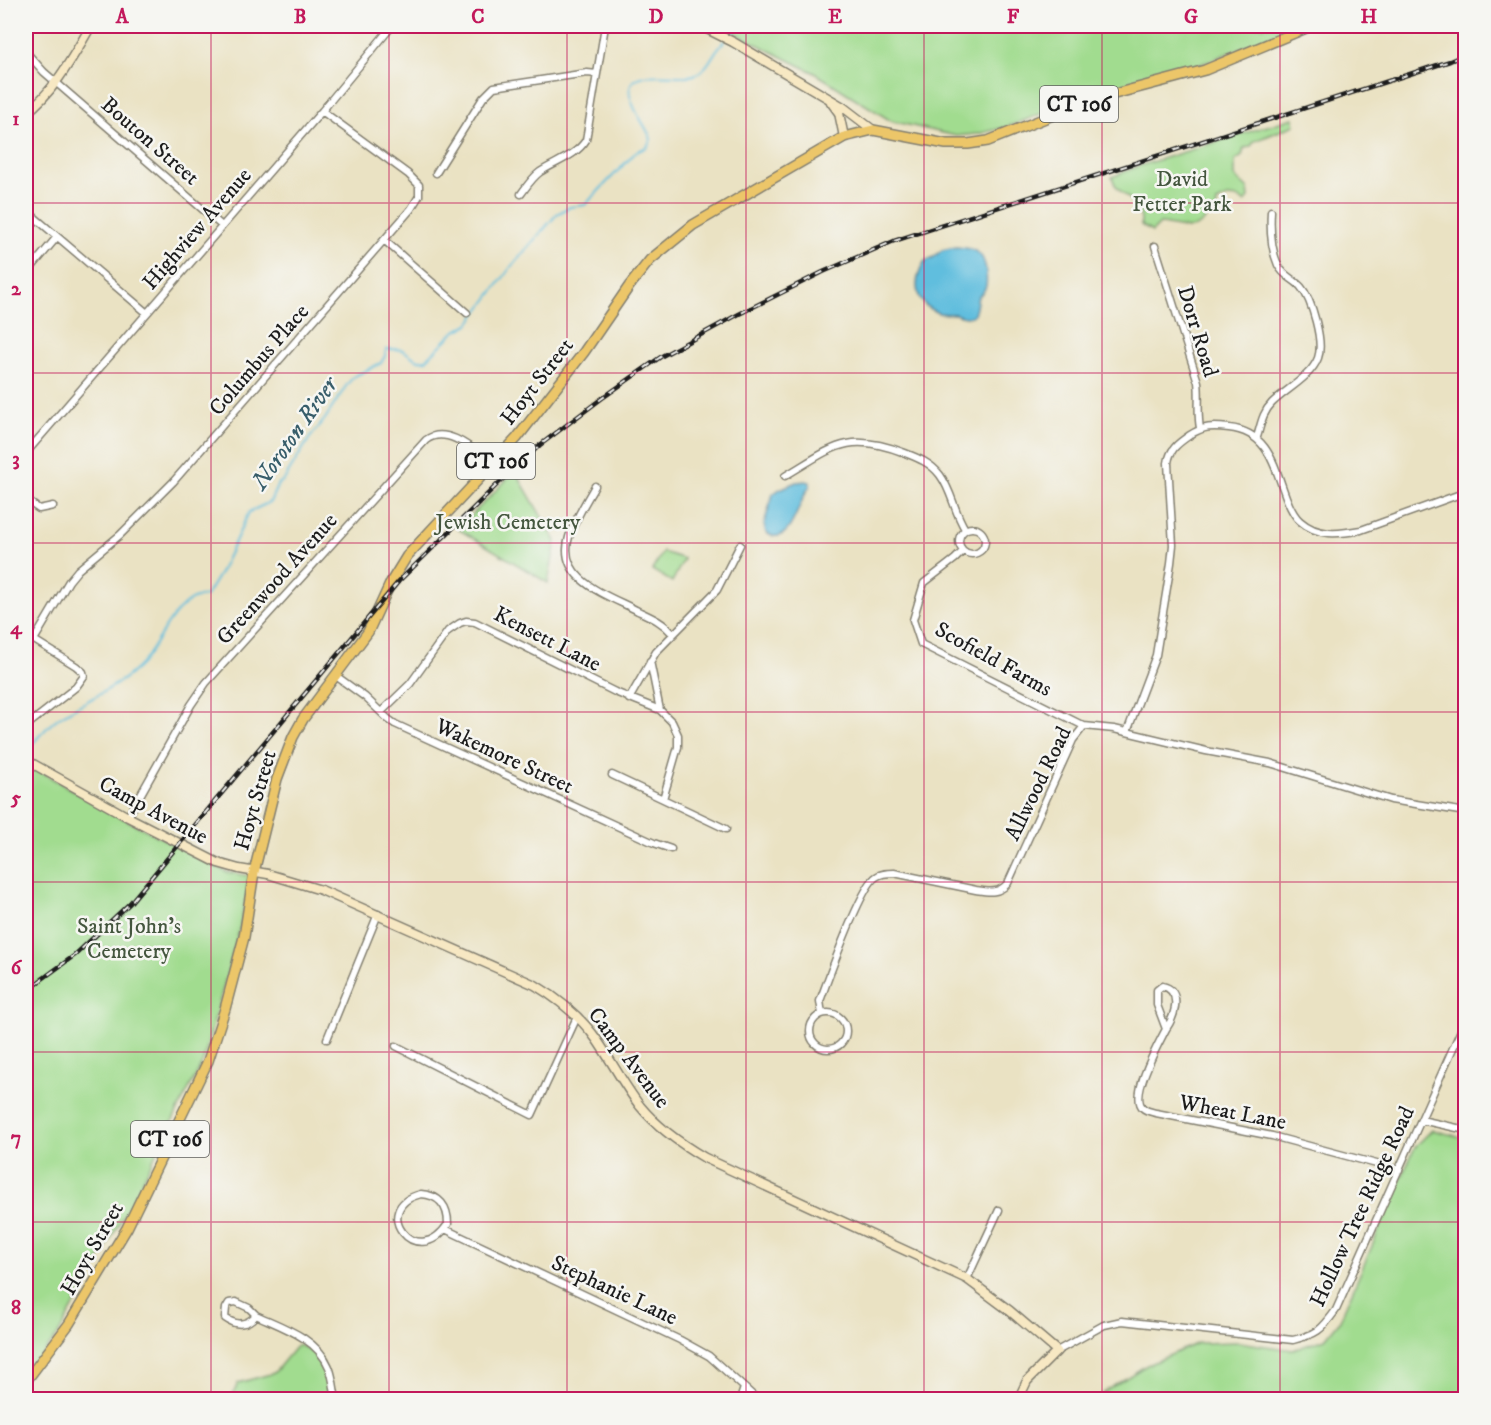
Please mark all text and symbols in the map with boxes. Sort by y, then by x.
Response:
text: A [115,5,130,30]
text: B [294,5,306,30]
text: C [471,5,485,30]
text: D [649,5,664,30]
text: E [828,5,842,30]
text: F [1007,5,1020,30]
text: G [1184,5,1198,30]
text: H [1361,5,1378,30]
road number: CT 106 [1040,86,1118,122]
street label: Bouton Street [95,91,205,191]
text: 1 [12,107,20,132]
street label: Highview Avenue [137,162,257,296]
park label: David Fetter Park [1132,166,1232,218]
text: 2 [11,277,22,302]
street label: Dorr Road [1171,283,1224,380]
street label: Columbus Place [203,299,315,421]
street label: Hoyt Street [495,333,580,431]
water label: Noroton River [244,369,346,497]
road number: CT 106 [457,443,535,479]
text: 3 [12,447,20,472]
street label: Greenwood Avenue [211,508,343,650]
park label: Jewish Cemetery [434,509,581,536]
street label: Kensett Lane [489,601,605,678]
text: 4 [10,616,23,641]
street label: Scofield Farms [930,616,1057,703]
street label: Wakemore Street [430,712,578,800]
street label: Allwood Road [999,722,1078,845]
street label: Hoyt Street [228,747,283,854]
street label: Camp Avenue [94,770,212,850]
text: 5 [10,786,21,811]
park label: Saint John's Cemetery [77,913,181,965]
text: 6 [11,956,23,981]
street label: Camp Avenue [582,1002,676,1114]
street label: Wheat Lane [1176,1089,1288,1136]
street label: Hollow Tree Ridge Road [1304,1102,1421,1311]
road number: CT 106 [131,1121,209,1157]
text: 7 [11,1126,21,1151]
street label: Hoyt Street [55,1197,130,1300]
street label: Stephanie Lane [547,1249,682,1331]
text: 8 [11,1296,21,1321]

